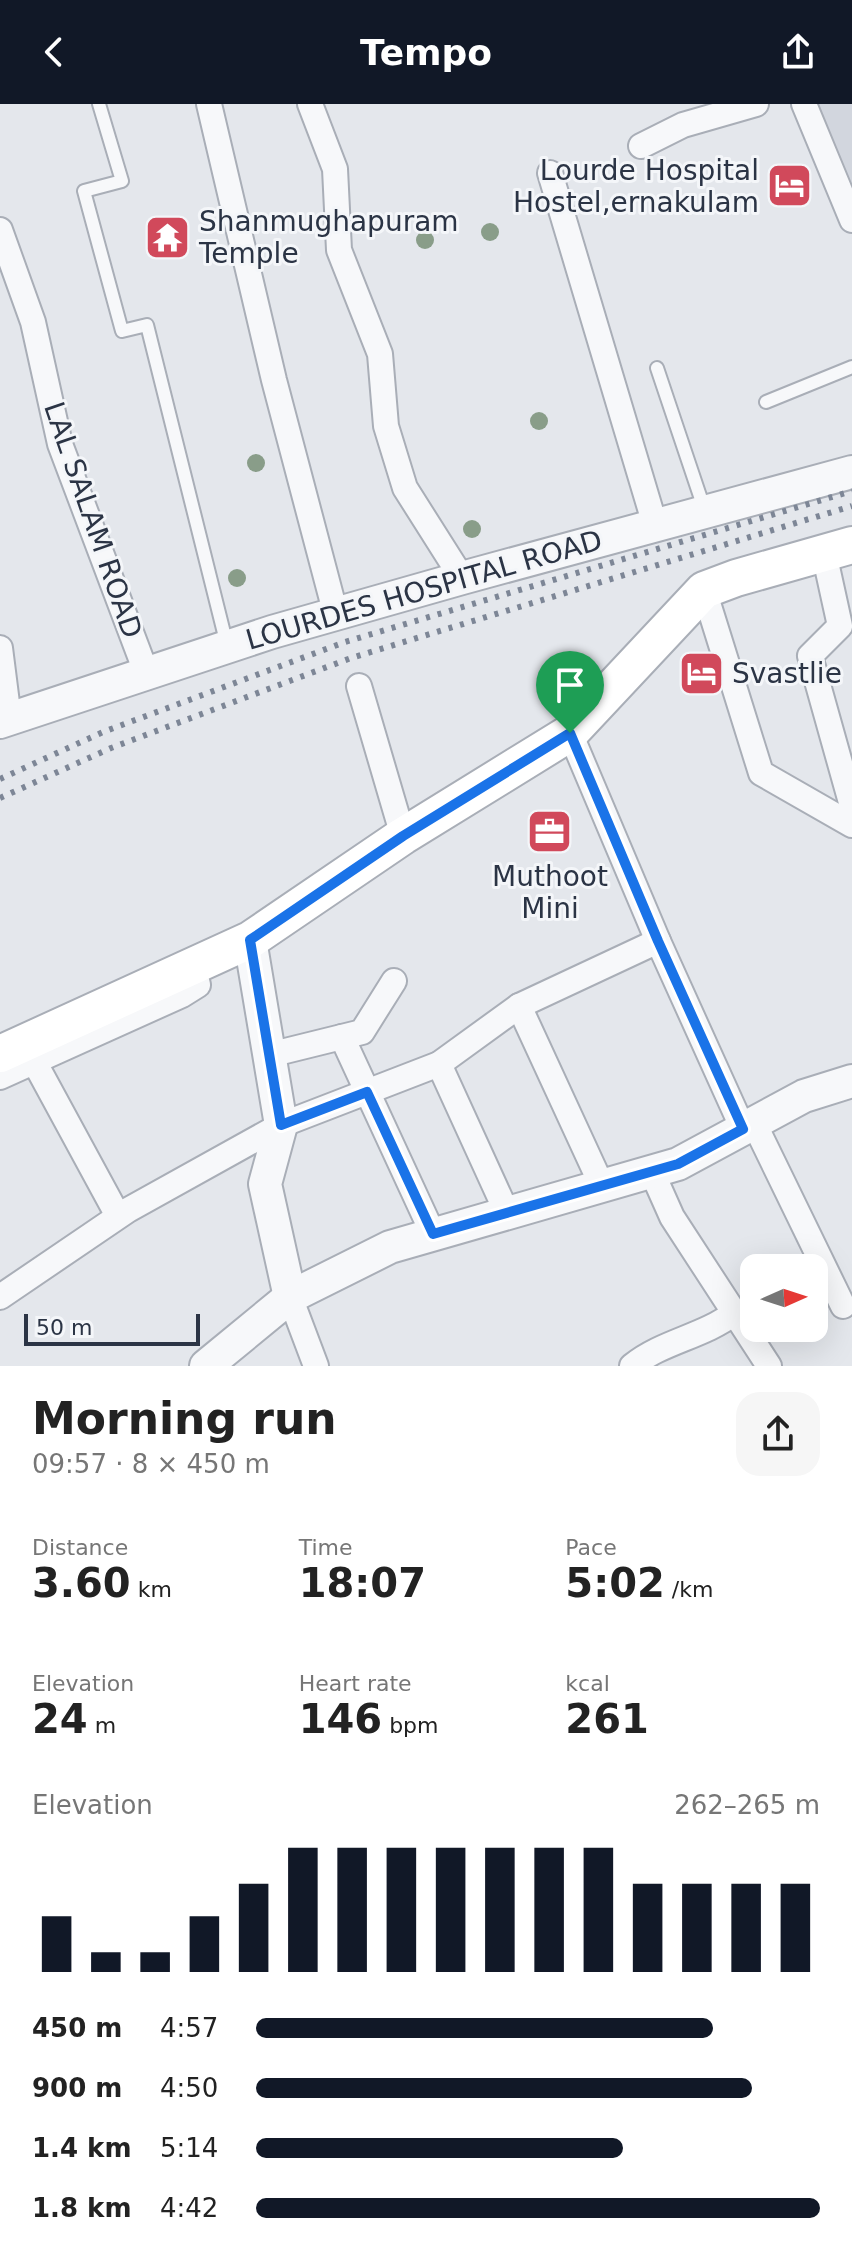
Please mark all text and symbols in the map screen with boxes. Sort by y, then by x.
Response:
icon: back [32,30,76,74]
icon: share [776,30,820,74]
text: Tempo [360,32,492,73]
place label: Lourde Hospital Hostel,ernakulam [513,154,759,219]
hotel icon: Lourde Hospital Hostel,ernakulam [766,162,814,210]
place label: Shanmughapuram Temple [198,205,459,270]
temple icon: Shanmughapuram Temple [144,213,192,261]
street label: LAL SALAM ROAD [37,398,149,642]
street label: LOURDES HOSPITAL ROAD [242,523,606,657]
hotel icon: Svastlie [677,649,725,697]
pin [536,651,604,733]
place label: Svastlie [732,657,842,690]
icon: arrive [548,663,592,707]
office icon: Muthoot Mini [526,807,574,855]
place label: Muthoot Mini [492,860,608,925]
north arrow [740,1254,828,1342]
map controls [740,1254,828,1342]
scale bar [24,1310,200,1346]
text: 50 m [36,1315,92,1340]
button: share [736,1392,820,1476]
text: Morning run [32,1393,337,1444]
text: 09:57 · 8 × 450 m [32,1449,270,1479]
text: Distance [32,1535,128,1560]
text: Time [299,1535,353,1560]
text: Pace [565,1535,617,1560]
text: 3.60 [32,1560,131,1606]
text: 18:07 [299,1560,426,1606]
text: 5:02 [565,1560,665,1606]
text: km [131,1577,172,1602]
text: /km [665,1577,713,1602]
text: Elevation [32,1671,134,1696]
text: Heart rate [299,1671,412,1696]
text: kcal [565,1671,610,1696]
text: 24 [32,1696,88,1742]
text: 146 [299,1696,382,1742]
text: 261 [565,1696,649,1742]
text: m [88,1713,116,1738]
text: bpm [382,1713,439,1738]
text: Elevation [32,1790,153,1820]
text: 262–265 m [674,1790,820,1820]
text: 450 m [32,2013,122,2043]
text: 4:57 [160,2013,218,2043]
text: 900 m [32,2073,122,2103]
text: 4:50 [160,2073,218,2103]
text: 1.4 km [32,2133,132,2163]
text: 5:14 [160,2133,218,2163]
text: 1.8 km [32,2193,132,2223]
text: 4:42 [160,2193,218,2223]

